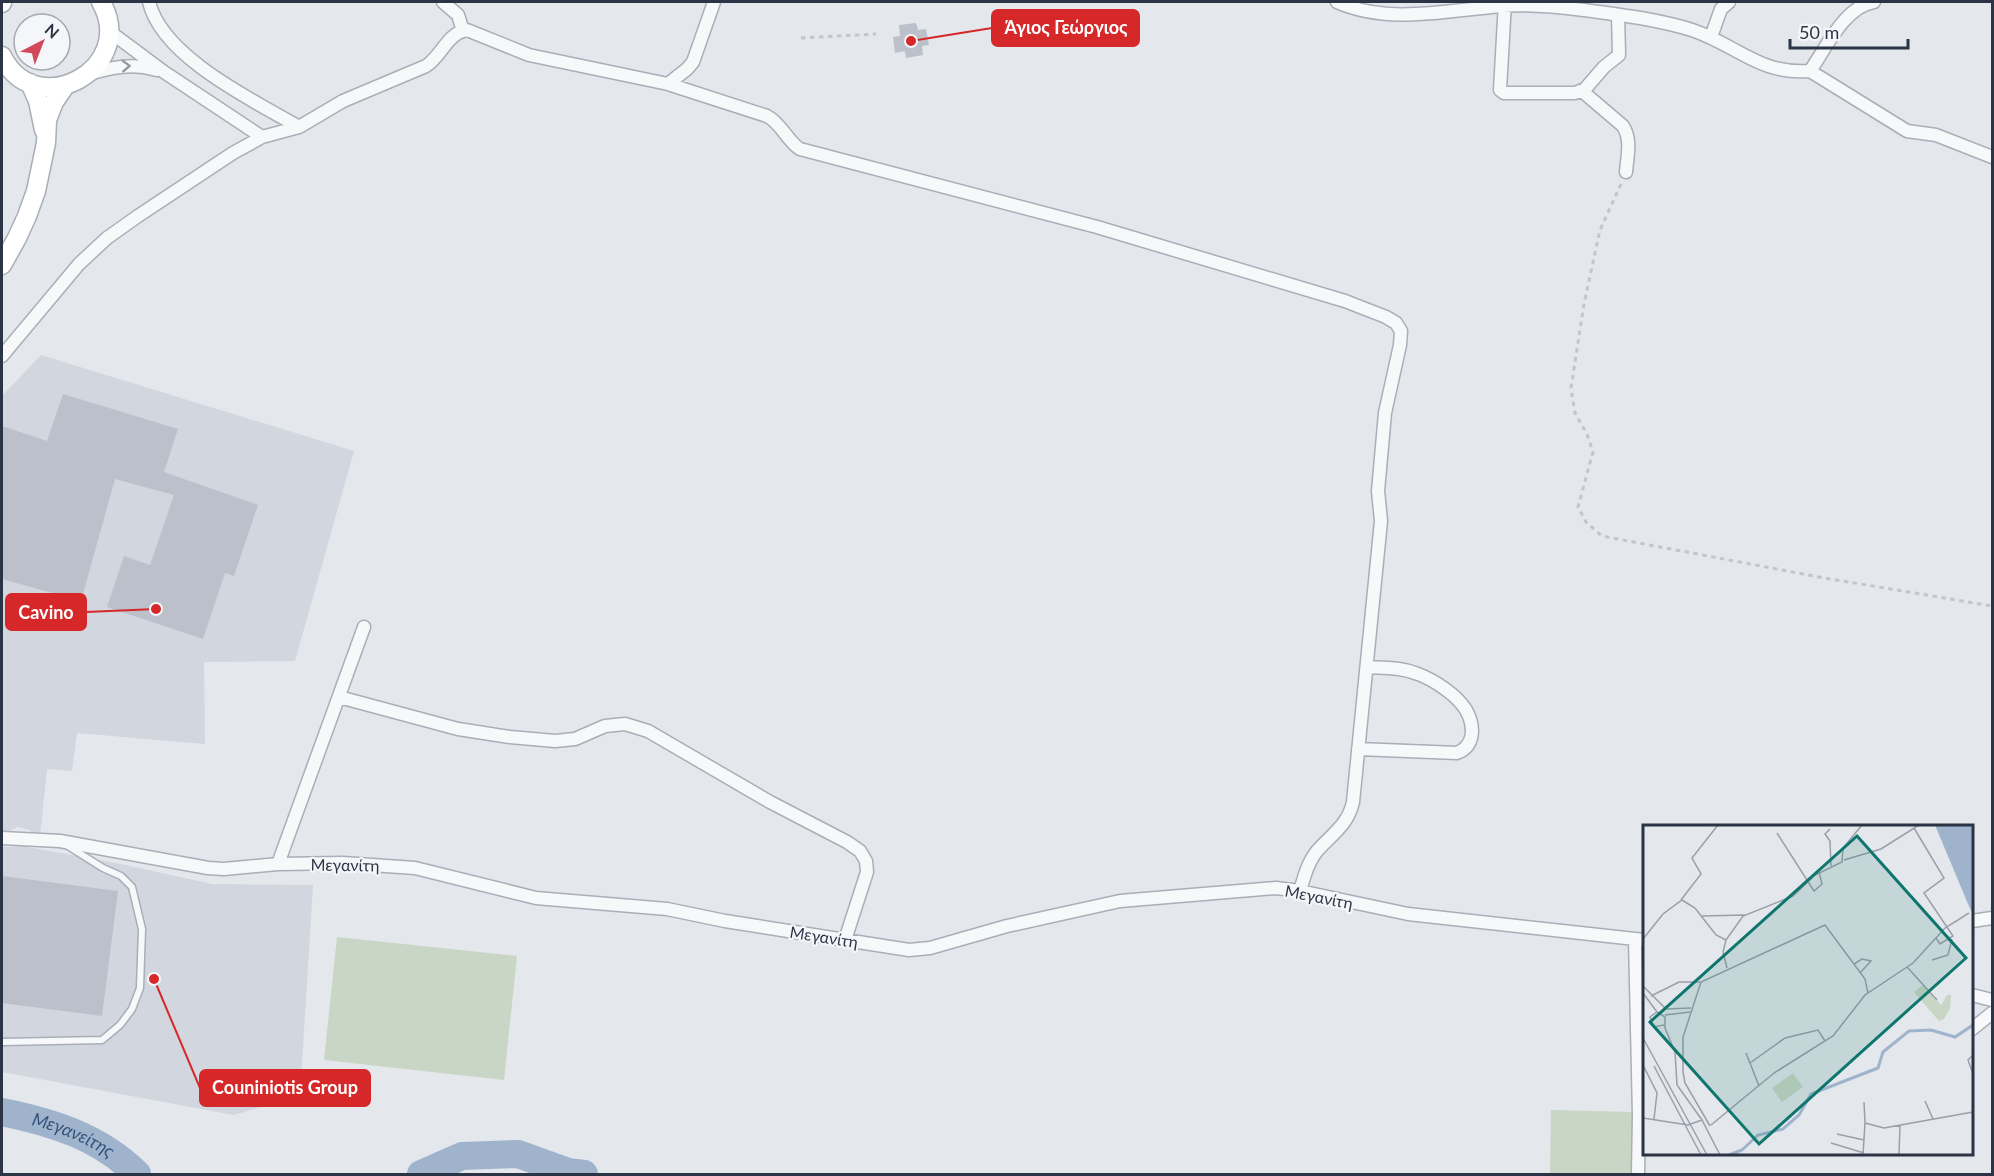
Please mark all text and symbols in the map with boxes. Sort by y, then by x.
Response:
callout: Άγιος Γεώργιος [992,10,1139,46]
north arrow [12,12,72,72]
scale bar [1790,12,1908,50]
text: Άγιος Γεώργιος [1003,16,1128,38]
text: N [41,19,63,42]
text: 50 m [1799,21,1839,43]
one-way arrow [121,60,130,73]
callout: Cavino [6,594,86,630]
text: Cavino [18,601,74,623]
inset map [1643,825,1973,1155]
street label: Μεγανίτη [310,854,380,875]
street label: Μεγανίτη [1284,881,1355,912]
street label: Μεγανίτη [789,922,860,951]
callout: Couniniotis Group [200,1070,370,1106]
text: Couniniotis Group [212,1076,358,1098]
water label: Μεγανείτης [30,1107,119,1162]

